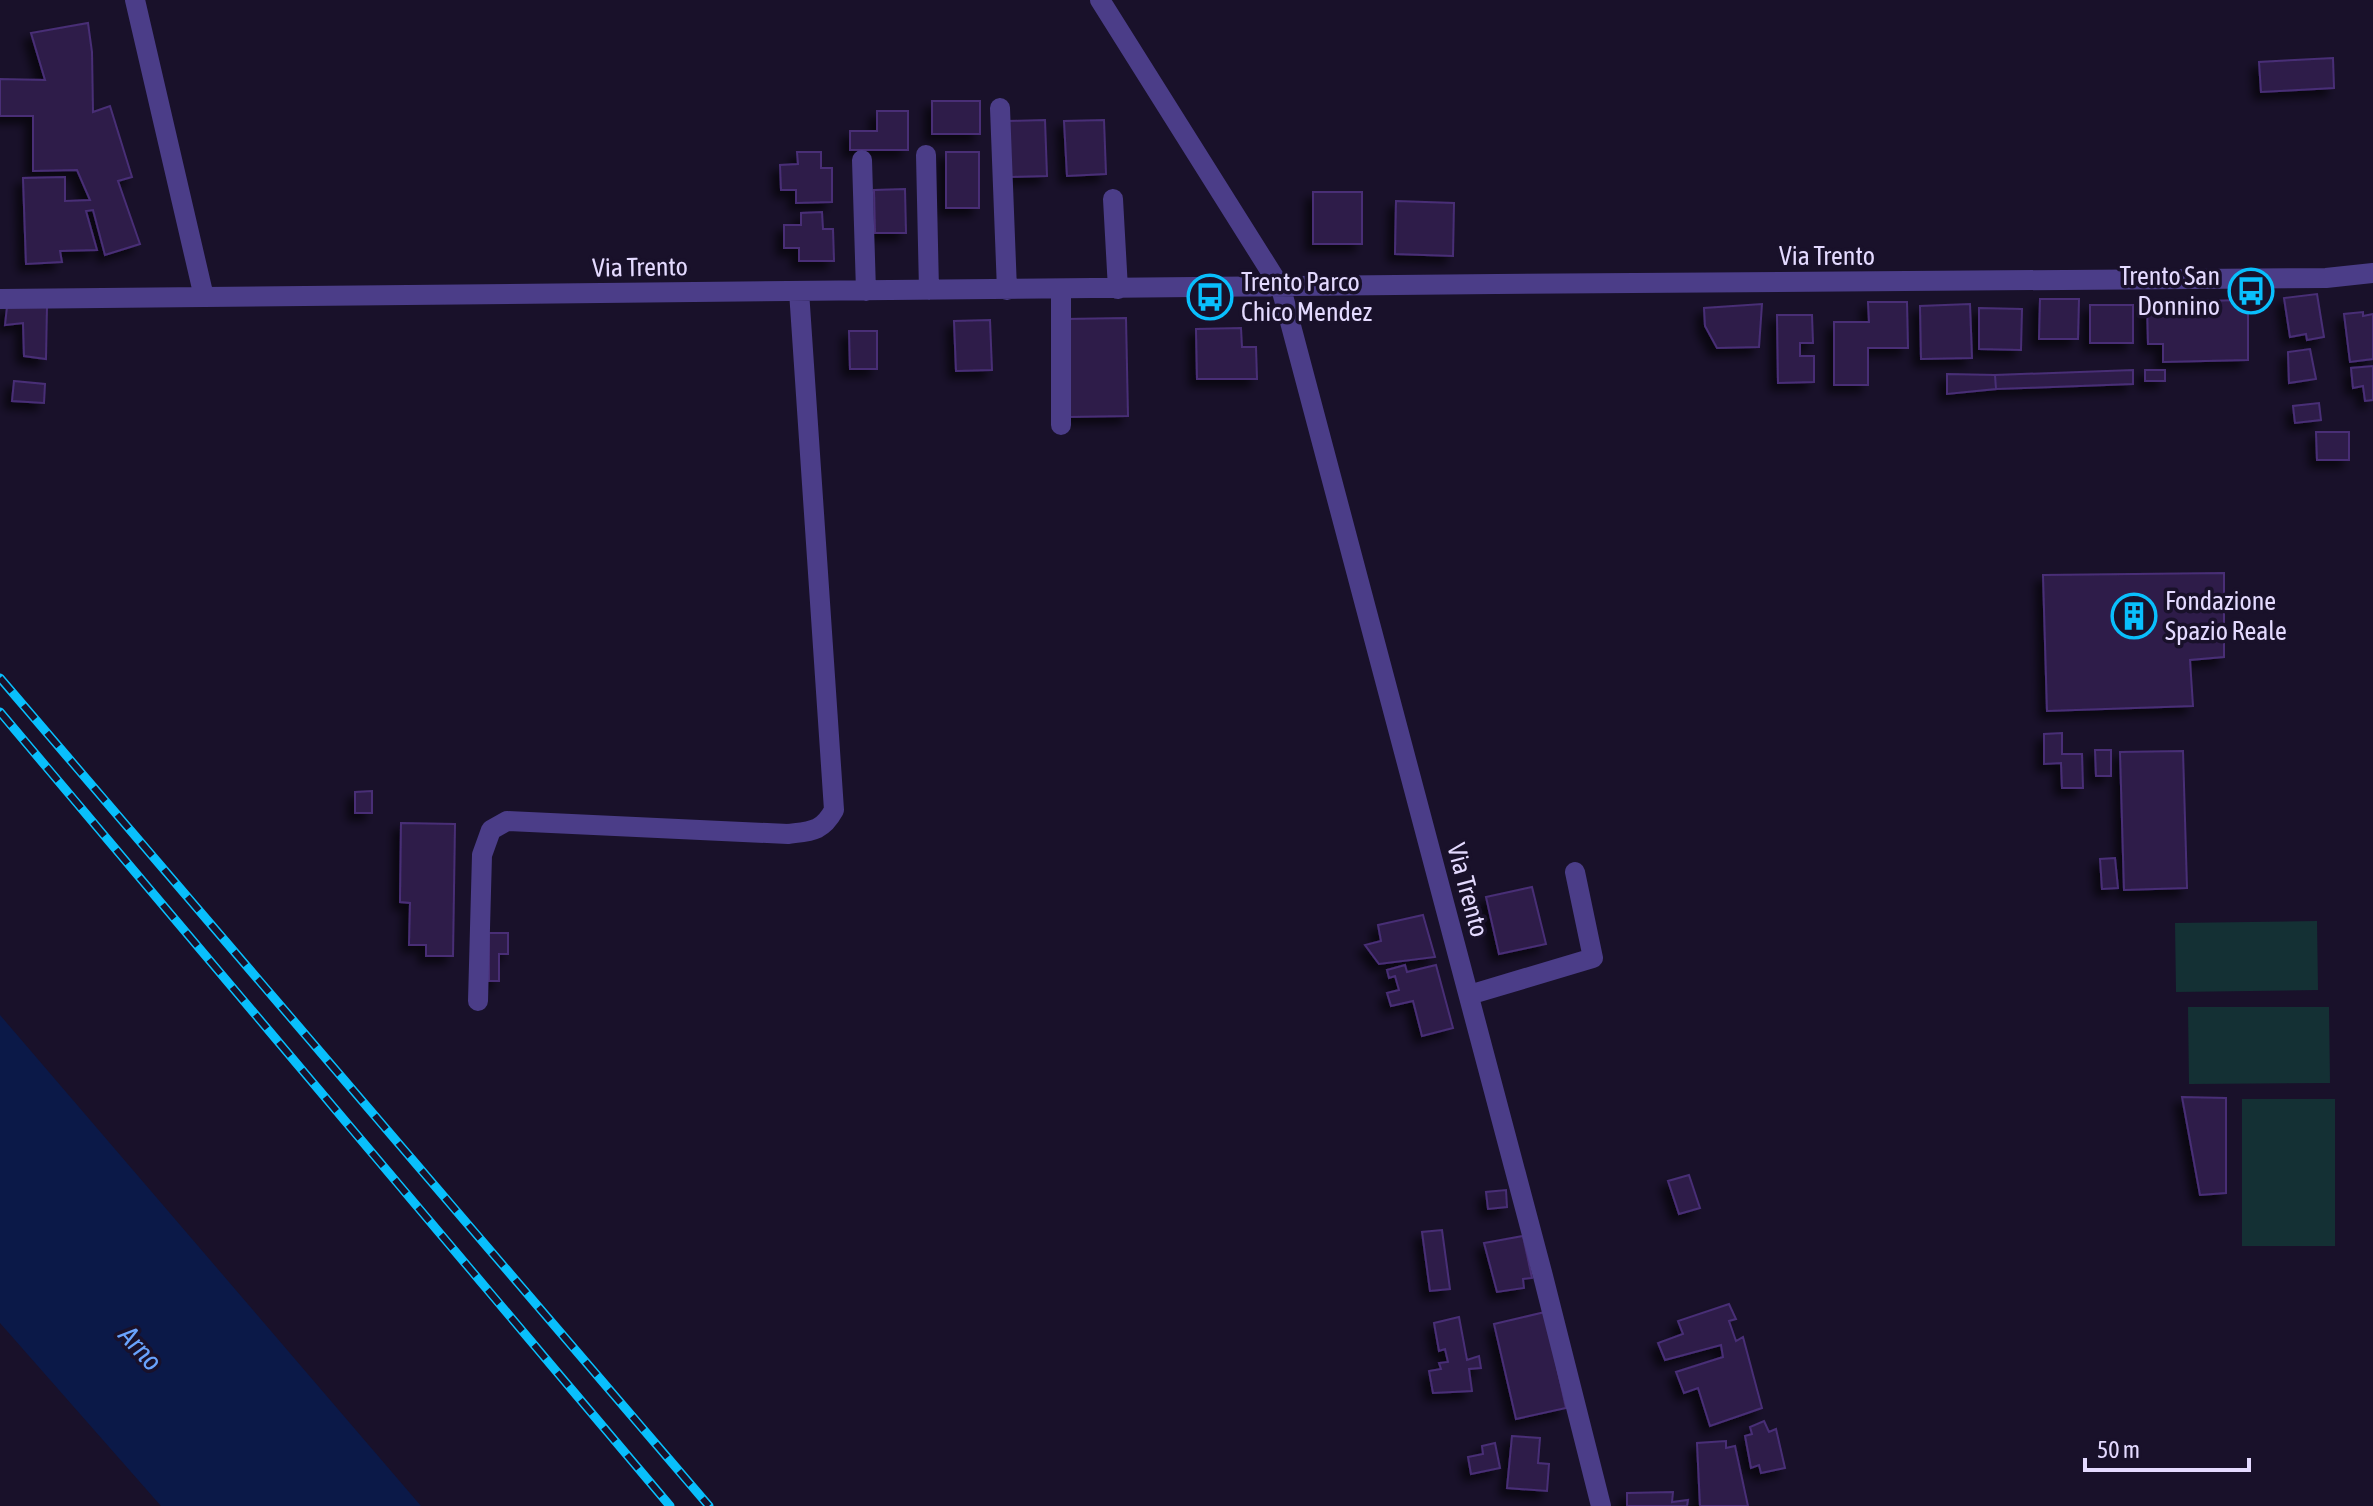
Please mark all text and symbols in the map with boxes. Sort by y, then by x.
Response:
street label: Via Trento [1779,241,1875,271]
street label: Via Trento [592,251,688,283]
place label: Trento San Donnino [2119,261,2220,321]
place label: Trento Parco Chico Mendez [1241,267,1372,327]
bus stop icon: Trento San Donnino [2227,267,2275,315]
bus stop icon: Trento Parco Chico Mendez [1186,273,1234,321]
place label: Fondazione Spazio Reale [2165,586,2287,646]
building icon: Fondazione Spazio Reale [2110,592,2158,640]
street label: Via Trento [1441,840,1495,940]
water label: Arno [112,1318,169,1377]
scale bar [2085,1422,2249,1472]
text: 50 m [2097,1436,2140,1463]

